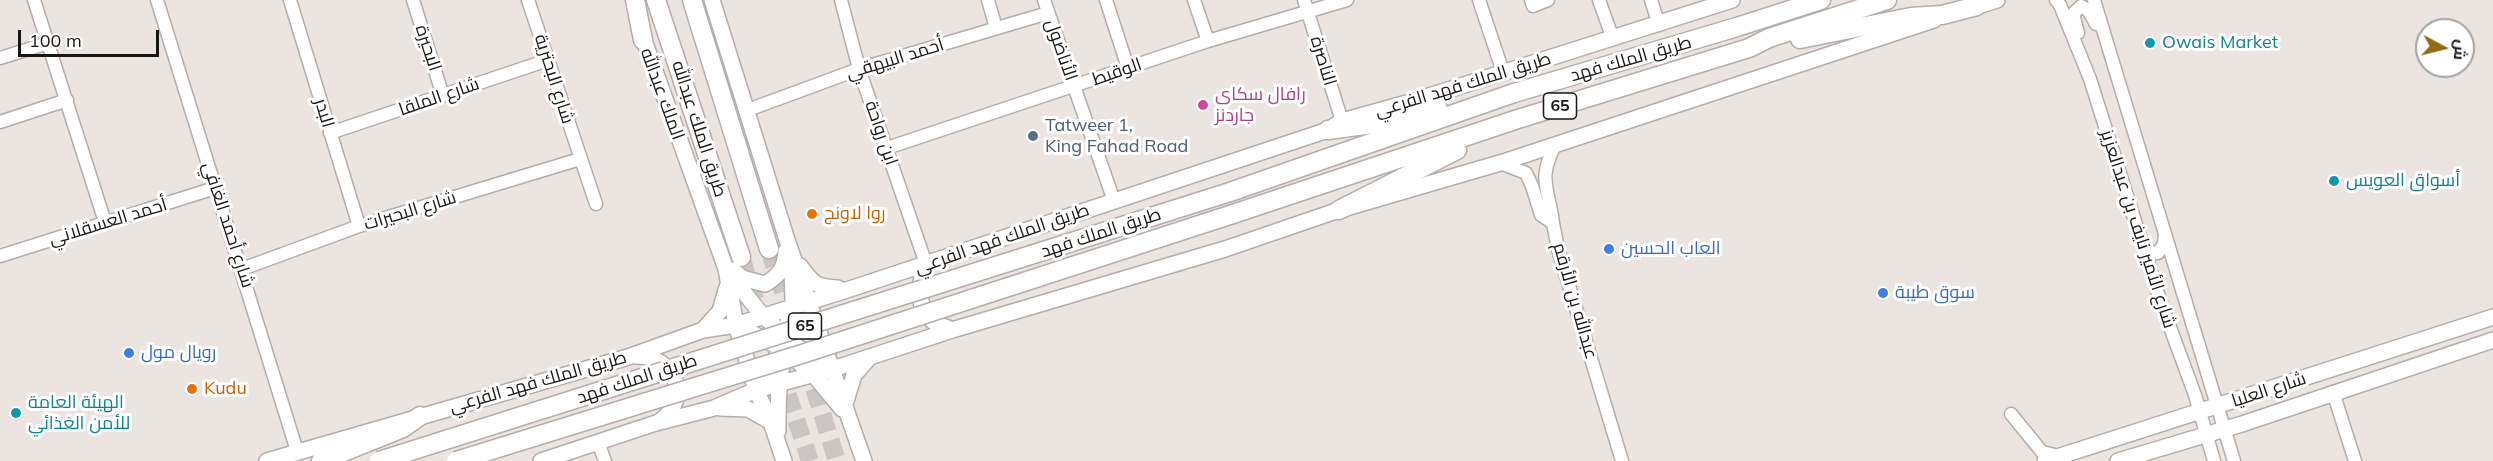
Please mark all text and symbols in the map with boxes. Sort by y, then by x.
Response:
street label: الأناضول [1040,16,1082,84]
scale bar [21,18,162,56]
north arrow [2415,18,2475,78]
street label: البحيرة [410,22,446,74]
text: 100 m [29,29,82,52]
street label: طريق الملك فهد [1568,31,1694,87]
street label: شارع البحترية [529,32,579,126]
place label: Owais Market [2162,32,2278,54]
street label: أحمد البيهقي [844,34,946,84]
street label: الناصرة [1305,34,1341,88]
marker: Owais Market [2143,36,2157,50]
text: ش [2450,39,2472,61]
street label: الملك عبدالله [635,45,689,143]
street label: طريق الملك فهد الفرعي [1372,48,1554,122]
street label: الوقيط [1089,54,1145,90]
street label: طريق الملك عبدالله [667,58,731,200]
street label: شارع الملقا [396,73,482,121]
place label: رافال سكاي جاردنز [1215,84,1306,127]
road number: 65 [1544,93,1576,119]
street label: البدر [309,96,339,130]
street label: ابن رواحة [860,98,902,168]
marker: رافال سكاي جاردنز [1196,98,1210,112]
place label: Tatweer 1, King Fahad Road [1045,115,1188,158]
street label: شارع الأمير نايف بن عبدالعزيز [2096,127,2180,331]
marker: Tatweer 1, King Fahad Road [1026,129,1040,143]
street label: شارع أحمد الغافي [198,160,258,290]
place label: أسواق العويس [2346,170,2460,192]
marker: أسواق العويس [2327,174,2341,188]
street label: شارع البحيرات [361,187,459,235]
street label: أحمد العسقلاني [46,194,170,250]
street label: طريق الملك فهد الفرعي [912,199,1092,279]
place label: روا لاونج [824,203,886,225]
street label: طريق الملك فهد [1038,203,1164,263]
marker: روا لاونج [805,207,819,221]
place label: العاب الحسين [1621,238,1720,260]
street label: عبدالله بن الأرقم [1548,240,1602,362]
marker: العاب الحسين [1602,242,1616,256]
place label: سوق طيبة [1895,282,1975,304]
marker: سوق طيبة [1876,286,1890,300]
road number: 65 [788,313,822,339]
place label: رويال مول [141,342,216,364]
marker: رويال مول [122,346,136,360]
street label: طريق الملك فهد الفرعي [447,346,629,418]
street label: طريق الملك فهد [574,349,700,409]
street label: شارع العليا [2229,368,2309,412]
place label: Kudu [204,378,247,400]
marker: Kudu [185,382,199,396]
place label: الهيئة العامة للأمن الغذائي [28,392,130,434]
marker: الهيئة العامة للأمن الغذائي [9,406,23,420]

